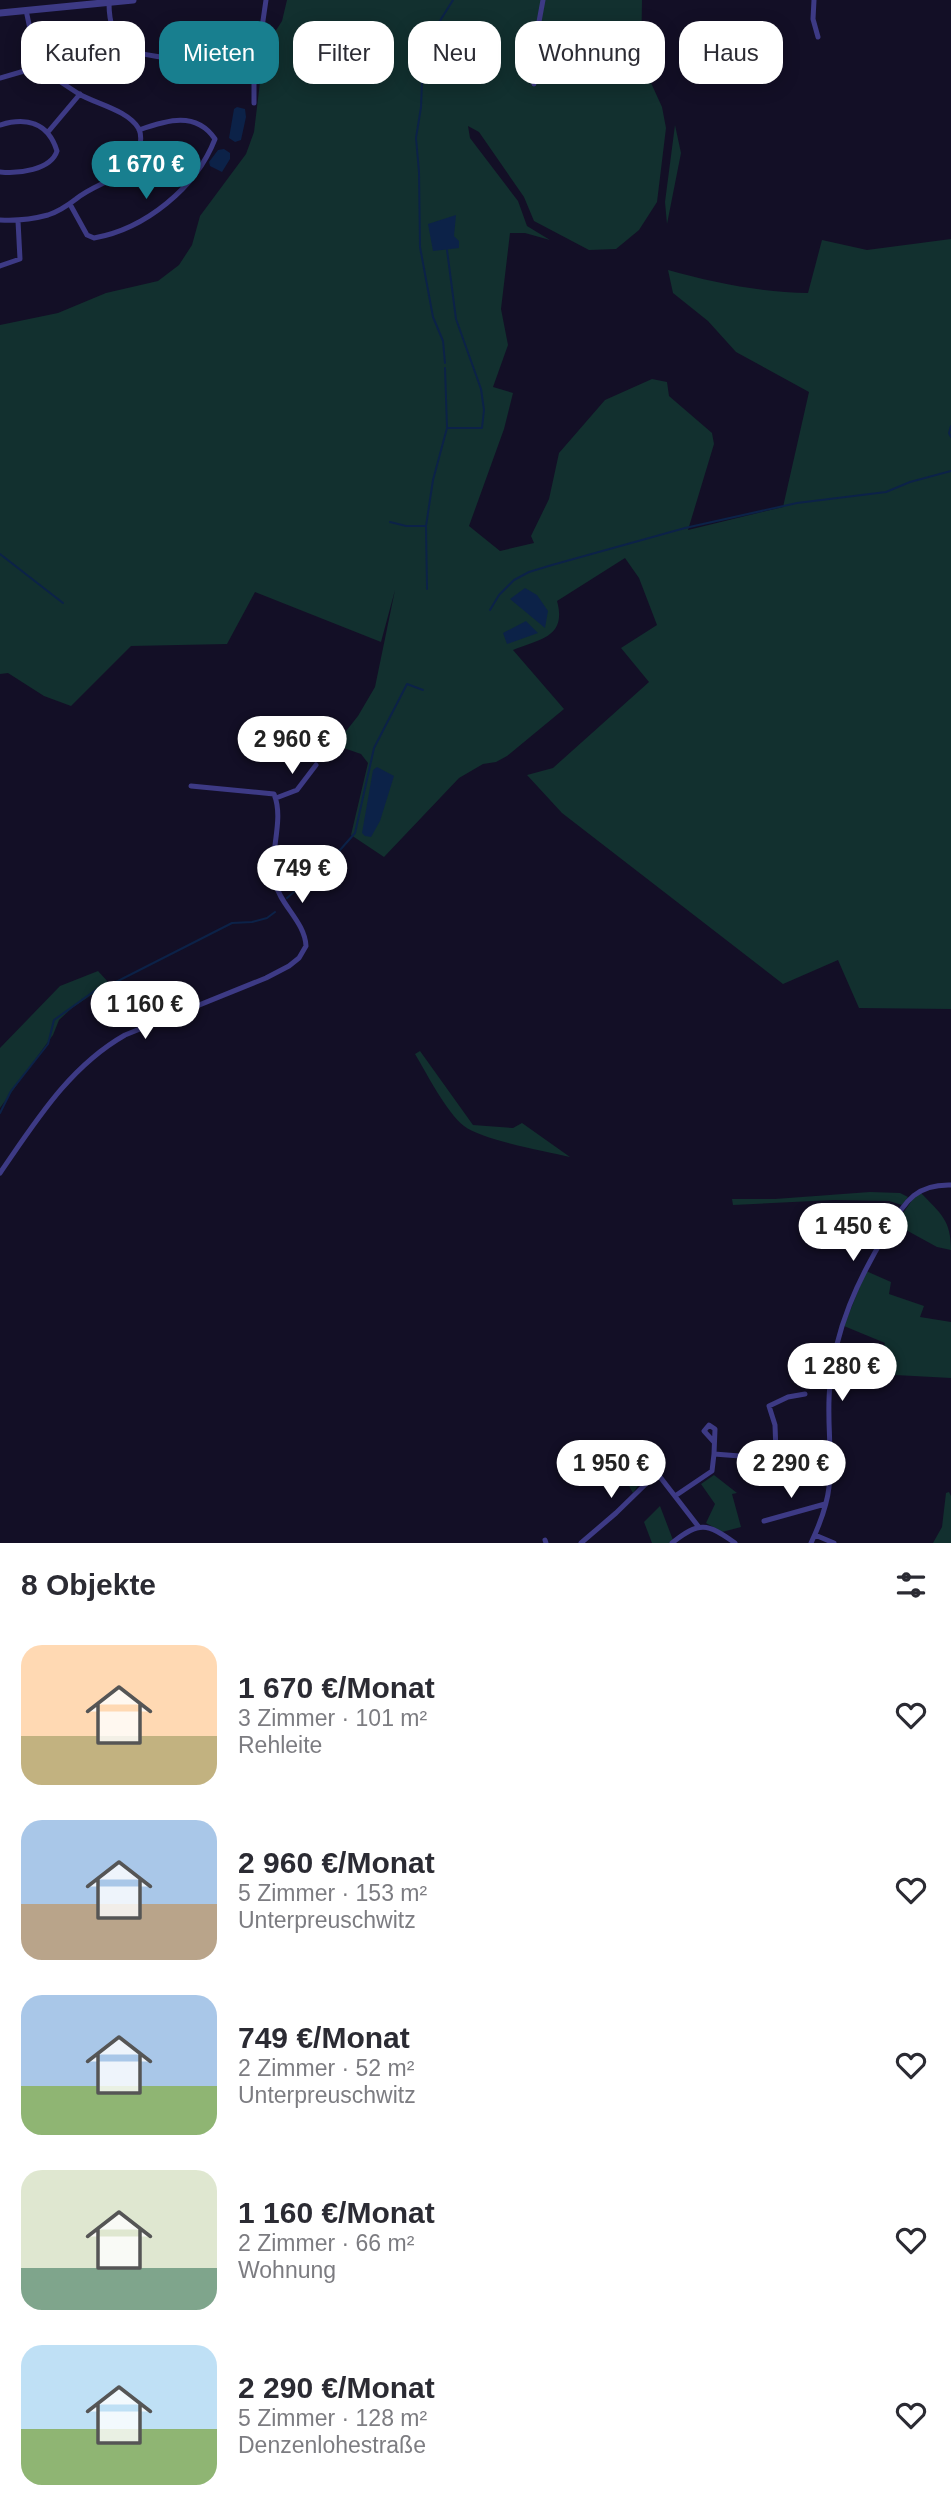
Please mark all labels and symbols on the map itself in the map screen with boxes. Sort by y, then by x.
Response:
pin: 1 670 € [81,142,211,201]
pin: 2 960 € [227,716,357,776]
pin: 749 € [253,846,351,905]
pin: 1 160 € [80,982,210,1041]
pin: 1 450 € [788,1204,918,1263]
pin: 1 280 € [777,1344,907,1403]
pin: 1 950 € [546,1440,676,1500]
pin: 2 290 € [726,1440,856,1500]

